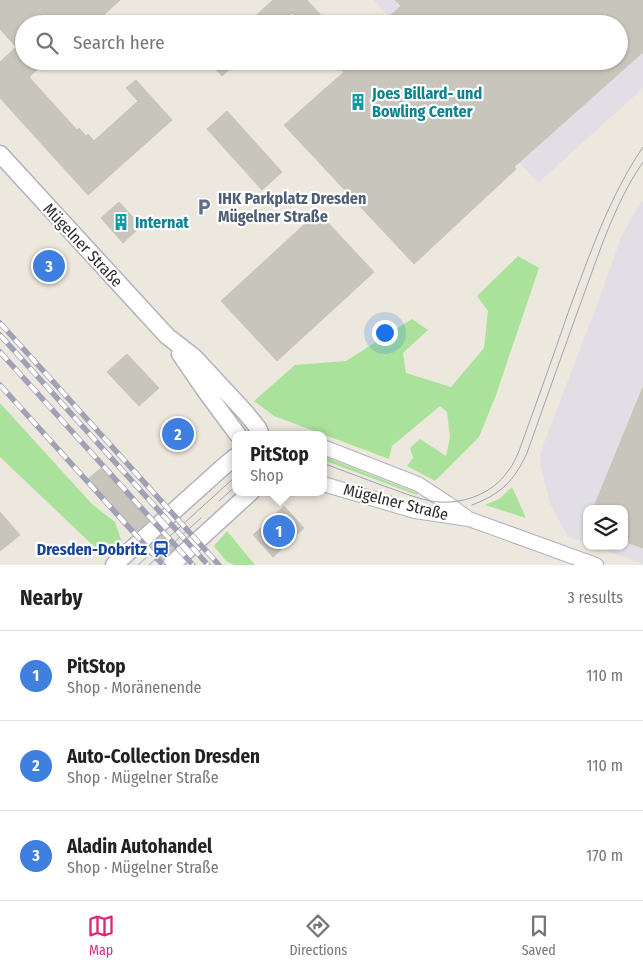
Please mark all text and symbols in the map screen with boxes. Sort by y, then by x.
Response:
search box [15,15,628,70]
icon: search [33,29,61,57]
text: Search here [73,31,165,54]
place label: Joes Billard- und Bowling Center [371,84,482,121]
building icon: Joes Billard- und Bowling Center [348,92,368,112]
place label: IHK Parkplatz Dresden Mügelner Straße [218,189,366,226]
parking icon: IHK Parkplatz Dresden Mügelner Straße [194,197,214,217]
street label: Mügelner Straße [39,199,127,291]
building icon: Internat [111,212,131,232]
place label: Internat [135,213,189,232]
pin: 3 [33,247,65,285]
your location [372,320,398,346]
pin: 2 [162,415,194,453]
popup [232,431,327,496]
text: PitStop [250,443,309,466]
text: Shop [250,466,283,485]
street label: Mügelner Straße [342,480,450,524]
map controls [583,505,628,550]
button: layers [583,505,628,550]
pin: 1 [263,512,295,550]
station icon: Dresden-Dobritz [151,539,171,559]
place label: Dresden-Dobritz [37,540,147,559]
text: Nearby [20,585,82,611]
text: 3 results [567,588,623,607]
text: PitStop [67,655,126,678]
text: 1 [33,666,39,685]
text: 110 m [586,666,623,685]
text: Shop · Moränenende [67,678,202,697]
text: Auto-Collection Dresden [67,745,260,768]
text: 2 [32,756,40,775]
text: 110 m [586,756,623,775]
text: Shop · Mügelner Straße [67,768,219,787]
text: Aladin Autohandel [67,835,212,858]
text: 3 [32,846,40,865]
text: 170 m [586,846,623,865]
text: Shop · Mügelner Straße [67,858,219,877]
tab: Map [87,912,115,959]
tab: Directions [289,912,347,959]
tab: Saved [522,912,556,959]

